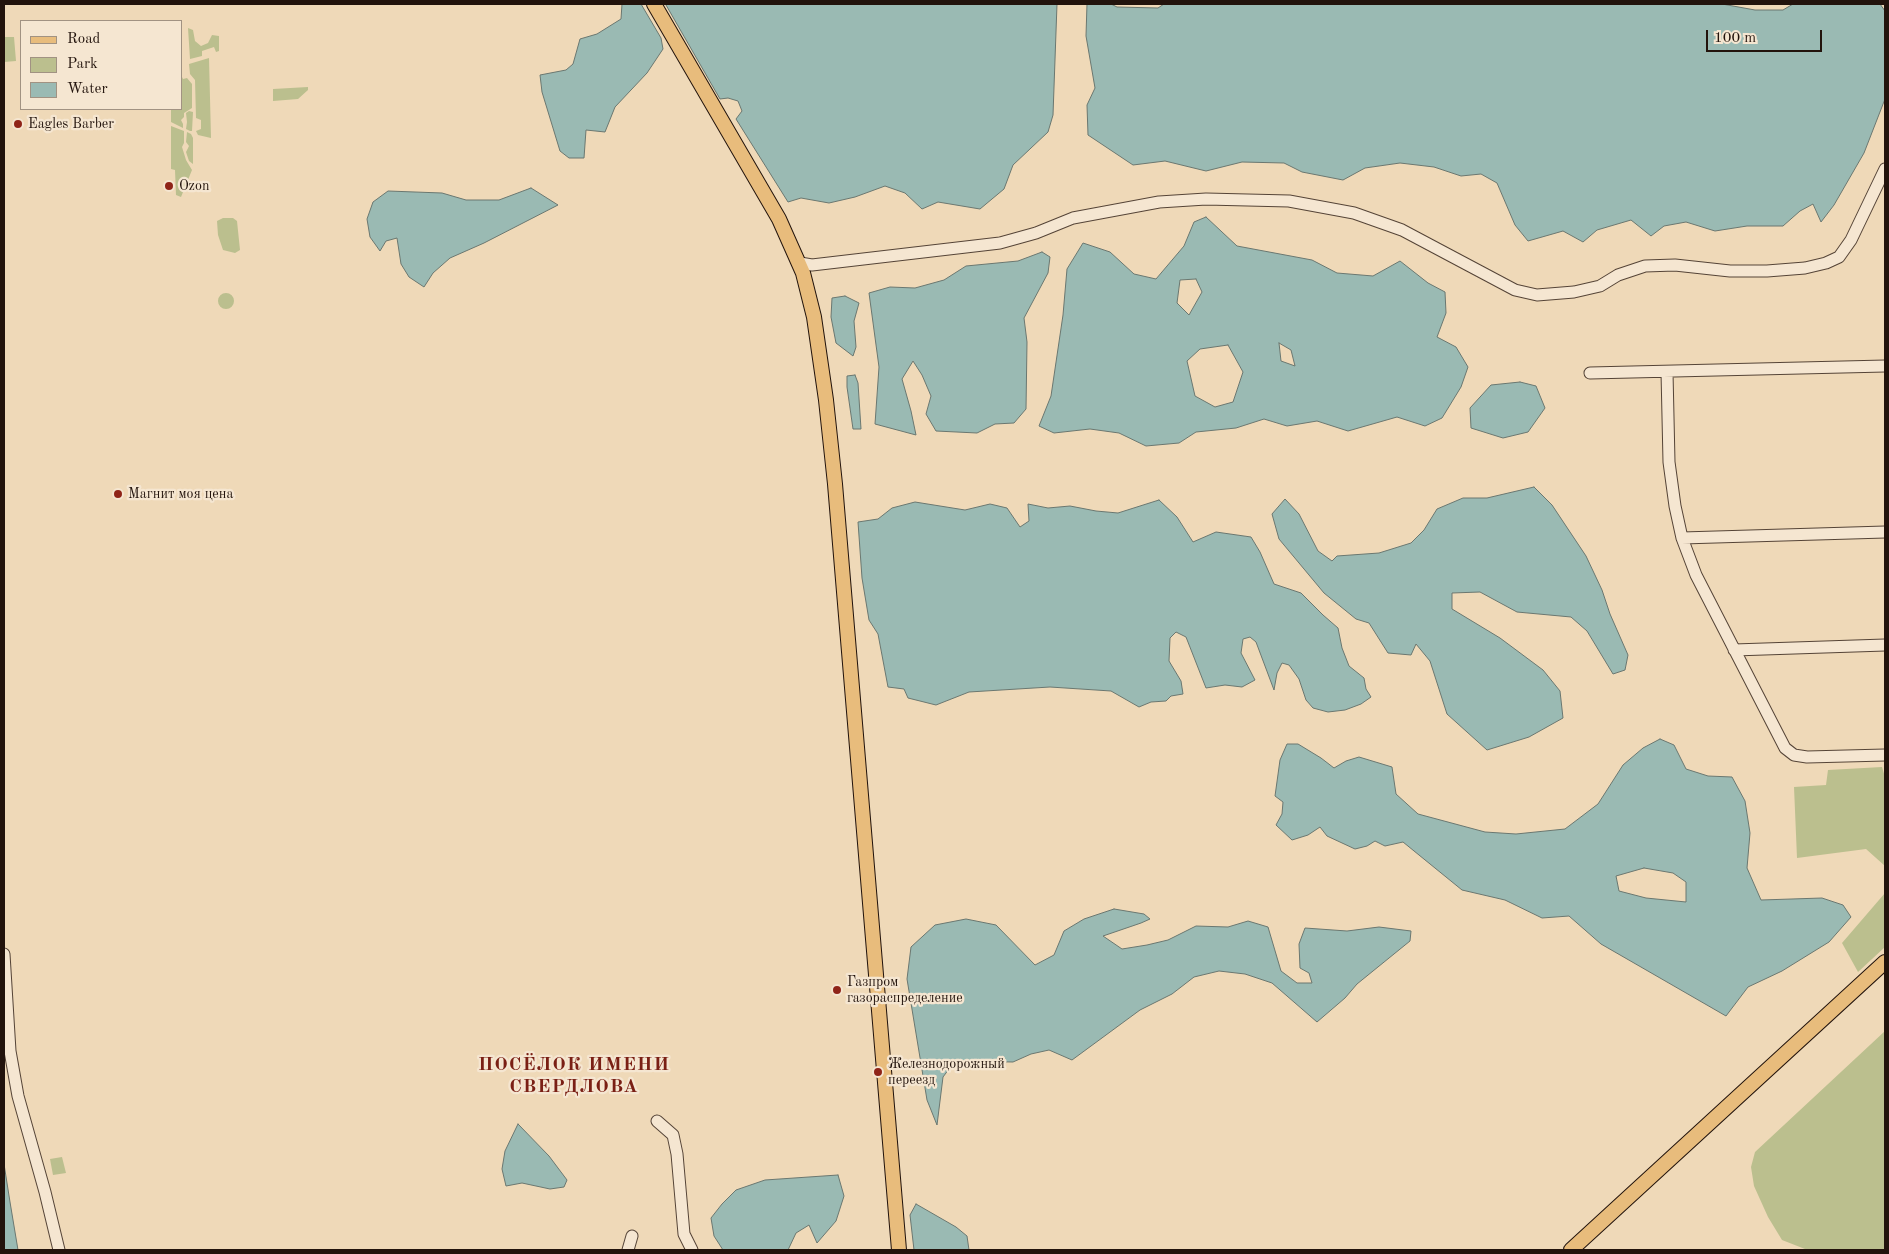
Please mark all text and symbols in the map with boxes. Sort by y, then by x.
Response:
legend [20,20,182,110]
scale bar [1709,20,1825,52]
text: 100 m [1714,31,1756,46]
text: Road [67,32,100,47]
text: Park [67,57,98,72]
text: Water [67,82,108,97]
place label: Eagles Barber [28,116,114,132]
marker: Eagles Barber [12,118,24,130]
place label: Ozon [179,178,209,194]
marker: Ozon [163,180,175,192]
place label: Магнит моя цена [128,486,233,502]
marker: Магнит моя цена [112,488,124,500]
place label: Газпром газораспределение [847,974,963,1006]
marker: Газпром газораспределение [831,984,843,996]
district label: ПОСЁЛОК ИМЕНИ СВЕРДЛОВА [476,1054,672,1098]
place label: Железнодорожный переезд [888,1056,1005,1088]
marker: Железнодорожный переезд [872,1066,884,1078]

